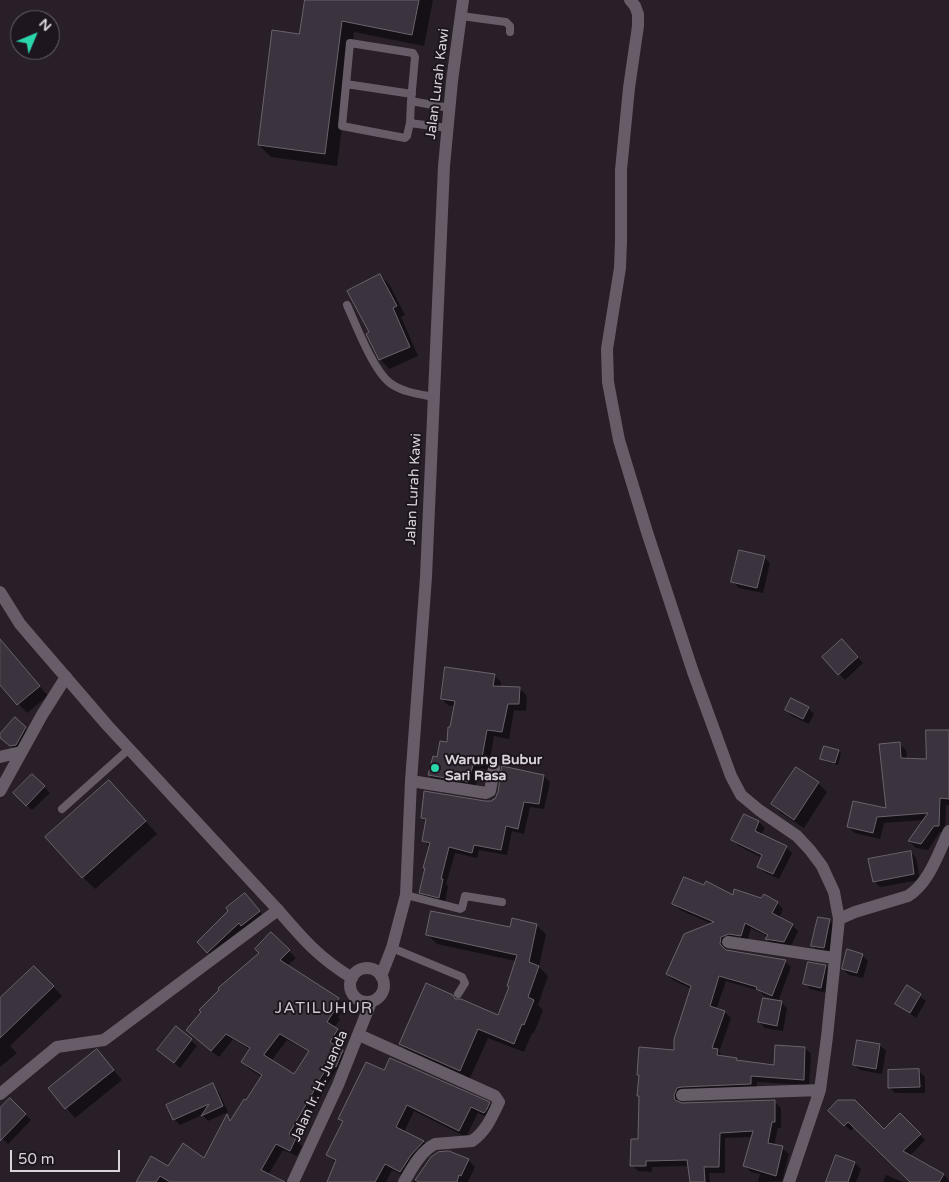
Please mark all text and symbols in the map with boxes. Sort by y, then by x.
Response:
north arrow [10,10,60,60]
text: N [35,15,55,35]
street label: Jalan Lurah Kawi [423,28,453,140]
street label: Jalan Lurah Kawi [403,433,425,545]
place label: Warung Bubur Sari Rasa [445,752,542,784]
marker: Warung Bubur Sari Rasa [429,762,441,774]
district label: JATILUHUR [274,999,374,1019]
street label: Jalan Ir. H. Juanda [288,1028,352,1144]
scale bar [12,1140,122,1172]
text: 50 m [18,1150,55,1168]

